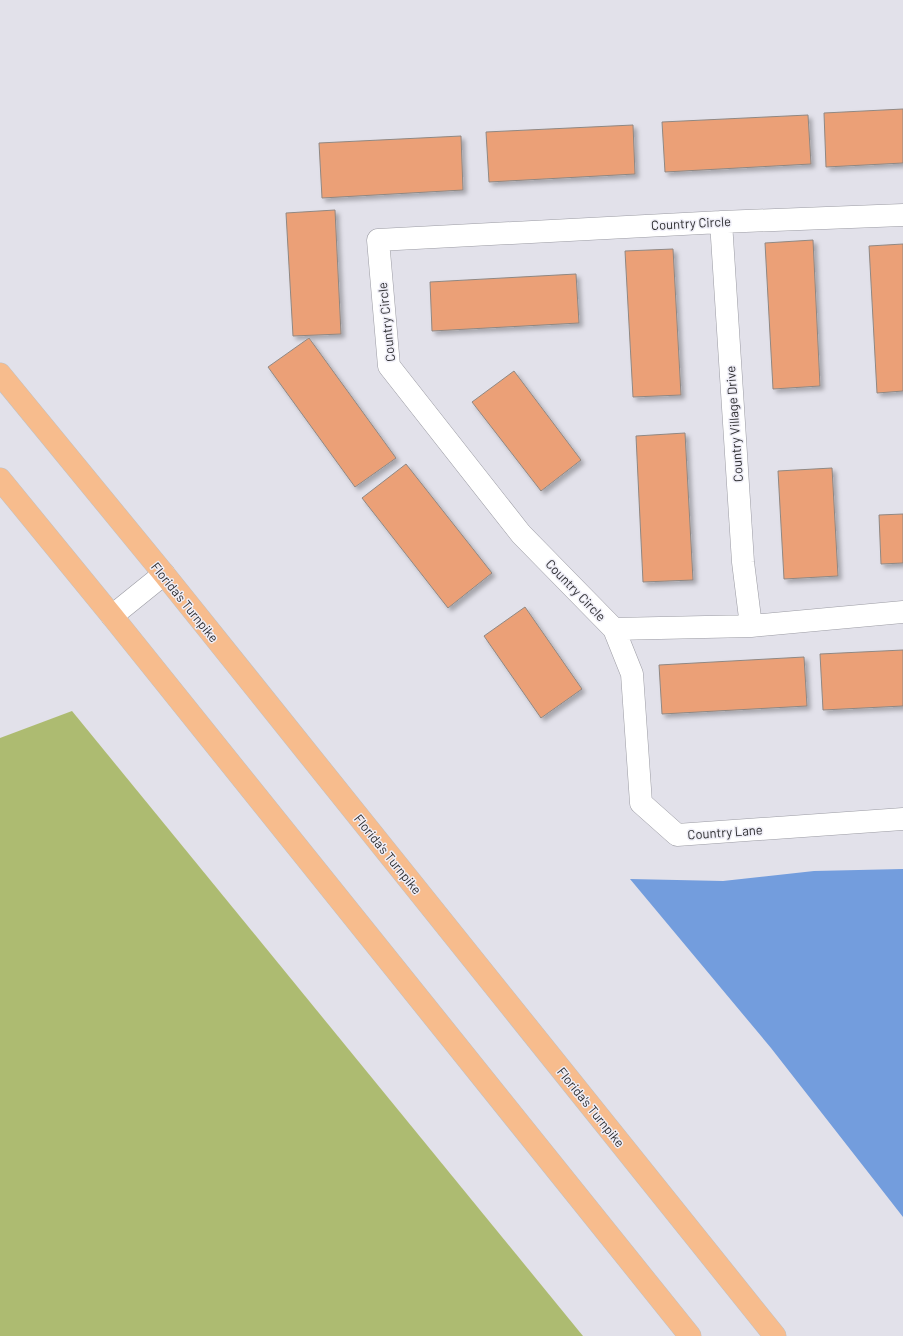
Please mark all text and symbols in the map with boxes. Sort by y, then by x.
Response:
street label: Country Circle [651,213,731,233]
street label: Country Circle [374,281,398,363]
street label: Country Village Drive [722,365,746,483]
street label: Country Circle [542,556,610,624]
street label: Florida's Turnpike [148,559,222,645]
street label: Florida's Turnpike [351,811,425,897]
street label: Country Lane [687,821,763,843]
street label: Florida's Turnpike [554,1064,628,1150]

